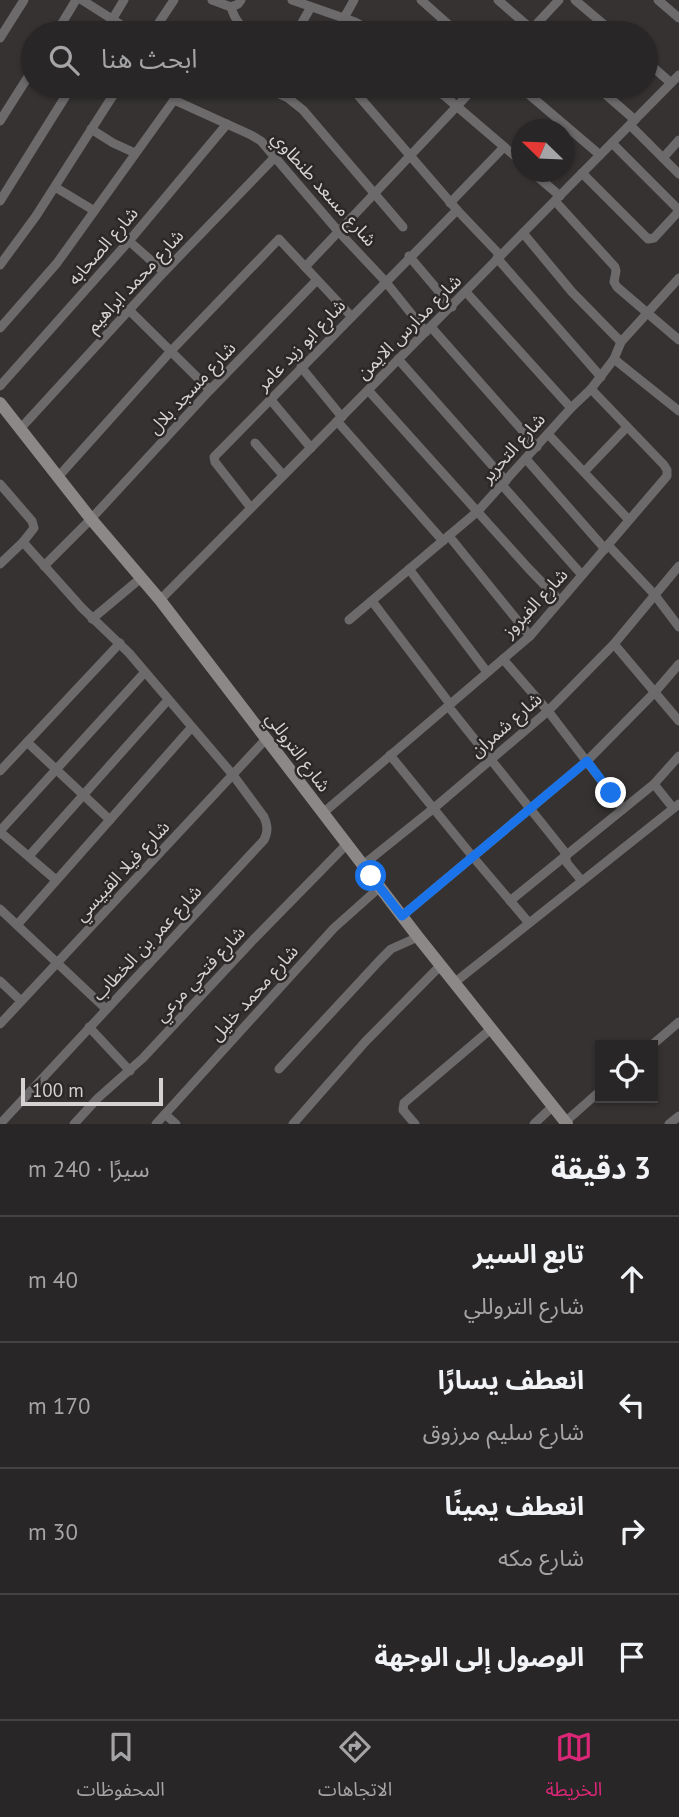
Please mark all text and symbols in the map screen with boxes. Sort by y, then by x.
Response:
search box [21,21,658,98]
icon: search [45,41,83,79]
text: ابحث هنا [101,42,198,75]
north arrow [511,119,574,182]
street label: شارع مسعد طنطاوي [265,127,382,253]
street label: شارع الصحابه [62,202,145,291]
street label: شارع محمد ابراهيم [81,224,191,339]
street label: شارع مدارس الايمن [351,269,468,386]
street label: شارع ابو زيد عامر [250,294,352,398]
street label: شارع مسجد بلال [143,336,243,441]
street label: شارع التحرير [475,408,552,490]
street label: شارع الفيروز [496,563,575,645]
street label: شارع شمران [465,687,548,764]
street label: شارع التروللي [259,707,336,798]
route end [595,777,626,808]
street label: شارع فيلا القبيسي [69,815,176,928]
route start [355,860,386,891]
street label: شارع عمر بن الخطاب [87,880,209,1008]
street label: شارع فتحي مرعي [149,921,252,1028]
street label: شارع محمد خليل [204,940,305,1047]
map controls [595,1040,658,1103]
button: locate [595,1040,658,1103]
scale bar [21,1075,163,1107]
text: 100 m [32,1078,84,1102]
text: 3 دقيقة [551,1148,651,1187]
text: سيرًا · 240 m [28,1154,150,1183]
text: تابع السير [473,1237,584,1270]
icon: ahead [613,1260,651,1298]
text: 40 m [28,1265,78,1294]
text: شارع التروللي [464,1291,584,1320]
text: انعطف يسارًا [438,1363,584,1396]
icon: left [613,1386,651,1424]
text: 170 m [28,1391,90,1420]
text: شارع سليم مرزوق [423,1417,584,1446]
text: انعطف يمينًا [444,1489,584,1522]
icon: right [613,1512,651,1550]
text: 30 m [28,1517,78,1546]
text: شارع مكه [498,1543,584,1572]
icon: arrive [613,1638,651,1676]
text: الوصول إلى الوجهة [375,1640,584,1673]
tab: المحفوظات [77,1728,165,1810]
tab: الاتجاهات [318,1728,392,1810]
tab: الخريطة [545,1728,602,1810]

